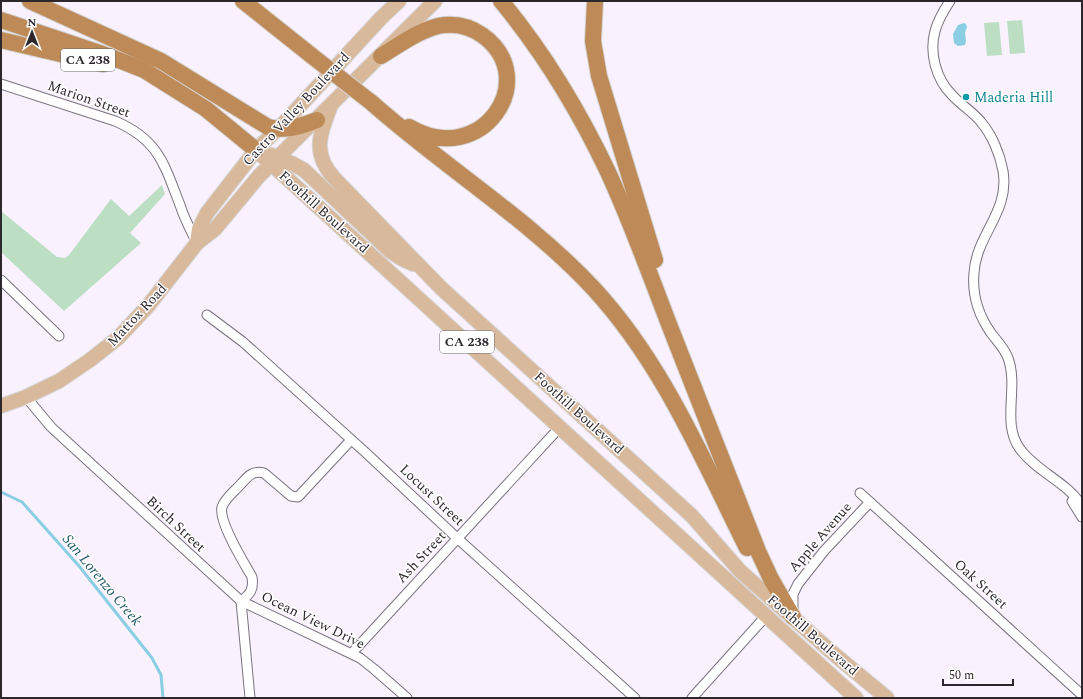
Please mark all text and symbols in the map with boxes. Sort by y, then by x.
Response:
north arrow [12,12,52,52]
text: N [28,14,37,31]
street label: Castro Valley Boulevard [238,47,355,171]
road number: CA 238 [61,49,115,71]
street label: Marion Street [45,75,133,123]
place label: Maderia Hill [974,87,1053,108]
marker: Maderia Hill [961,92,971,102]
street label: Foothill Boulevard [274,166,374,258]
street label: Mattox Road [102,279,172,351]
road number: CA 238 [440,331,494,353]
street label: Foothill Boulevard [529,367,629,459]
street label: Locust Street [395,459,469,531]
street label: Birch Street [142,491,210,557]
street label: Apple Avenue [784,497,857,577]
street label: Ash Street [391,526,451,588]
water label: San Lorenzo Creek [57,529,147,631]
street label: Oak Street [949,554,1013,614]
street label: Ocean View Drive [258,586,369,654]
street label: Foothill Boulevard [763,589,863,681]
scale bar [943,661,1013,687]
text: 50 m [949,666,974,685]

